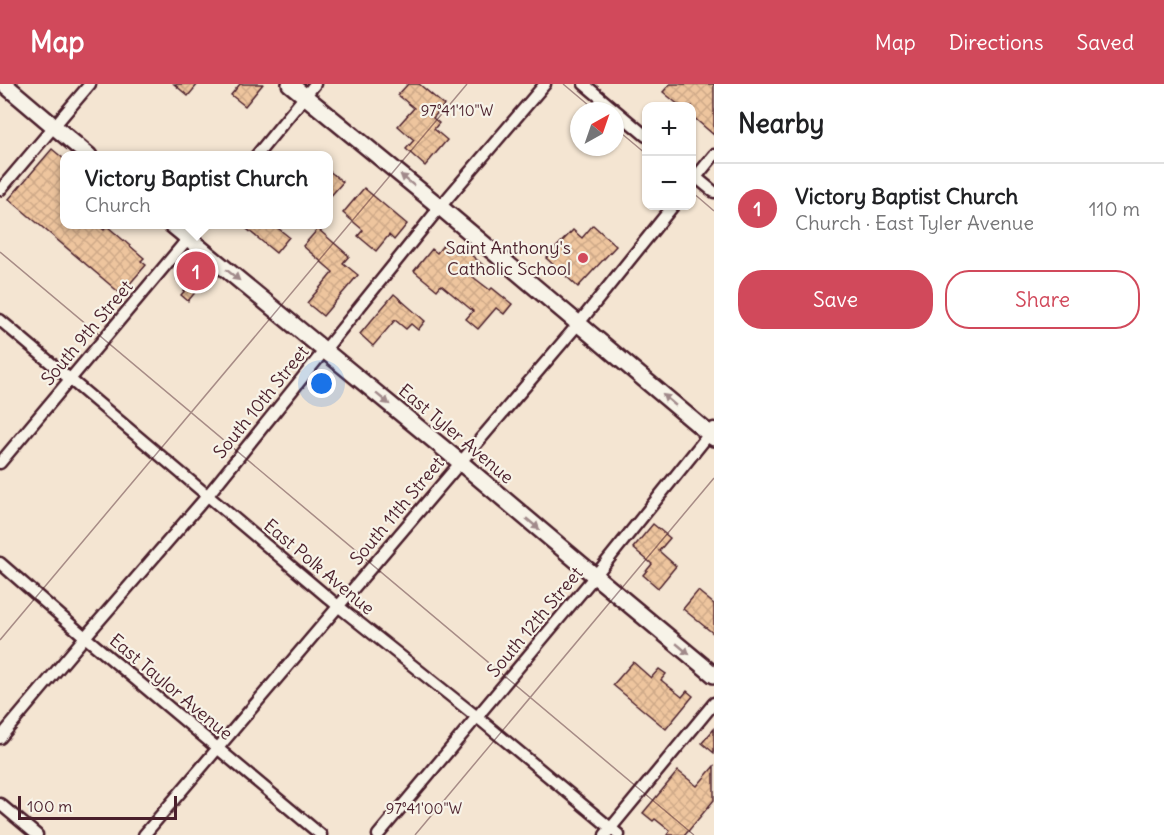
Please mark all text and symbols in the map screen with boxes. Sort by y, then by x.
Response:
text: Map [30,24,84,60]
text: Map [875,29,916,56]
text: Directions [949,29,1043,56]
text: Saved [1076,29,1134,56]
text: 97°41'10"W [421,101,494,120]
north arrow [570,102,624,156]
map controls [642,102,696,210]
button: + [642,102,696,156]
text: Nearby [738,107,824,140]
popup [60,151,333,229]
button: − [642,156,696,210]
text: Victory Baptist Church [85,164,308,192]
one-way arrow [400,174,415,187]
text: Victory Baptist Church [795,182,1018,210]
text: Church [85,192,151,217]
text: 1 [754,196,761,221]
text: 110 m [1089,196,1140,221]
text: Church · East Tyler Avenue [795,210,1034,235]
place label: Saint Anthony's Catholic School [446,236,571,280]
pin: 1 [176,248,216,294]
marker: Saint Anthony's Catholic School [576,251,590,265]
one-way arrow [225,269,240,281]
button: Save [738,270,933,329]
button: Share [945,270,1140,329]
street label: South 9th Street [36,275,137,390]
street label: South 10th Street [208,340,313,463]
your location [307,369,336,398]
street label: East Tyler Avenue [394,379,519,488]
one-way arrow [375,392,390,405]
one-way arrow [662,394,677,407]
street label: South 11th Street [345,452,449,570]
street label: East Polk Avenue [259,514,379,620]
one-way arrow [525,517,541,530]
street label: South 12th Street [482,562,588,682]
street label: East Taylor Avenue [105,628,238,745]
one-way arrow [675,642,690,655]
scale bar [18,793,177,820]
text: 100 m [27,796,72,816]
text: 97°41'00"W [386,799,463,818]

